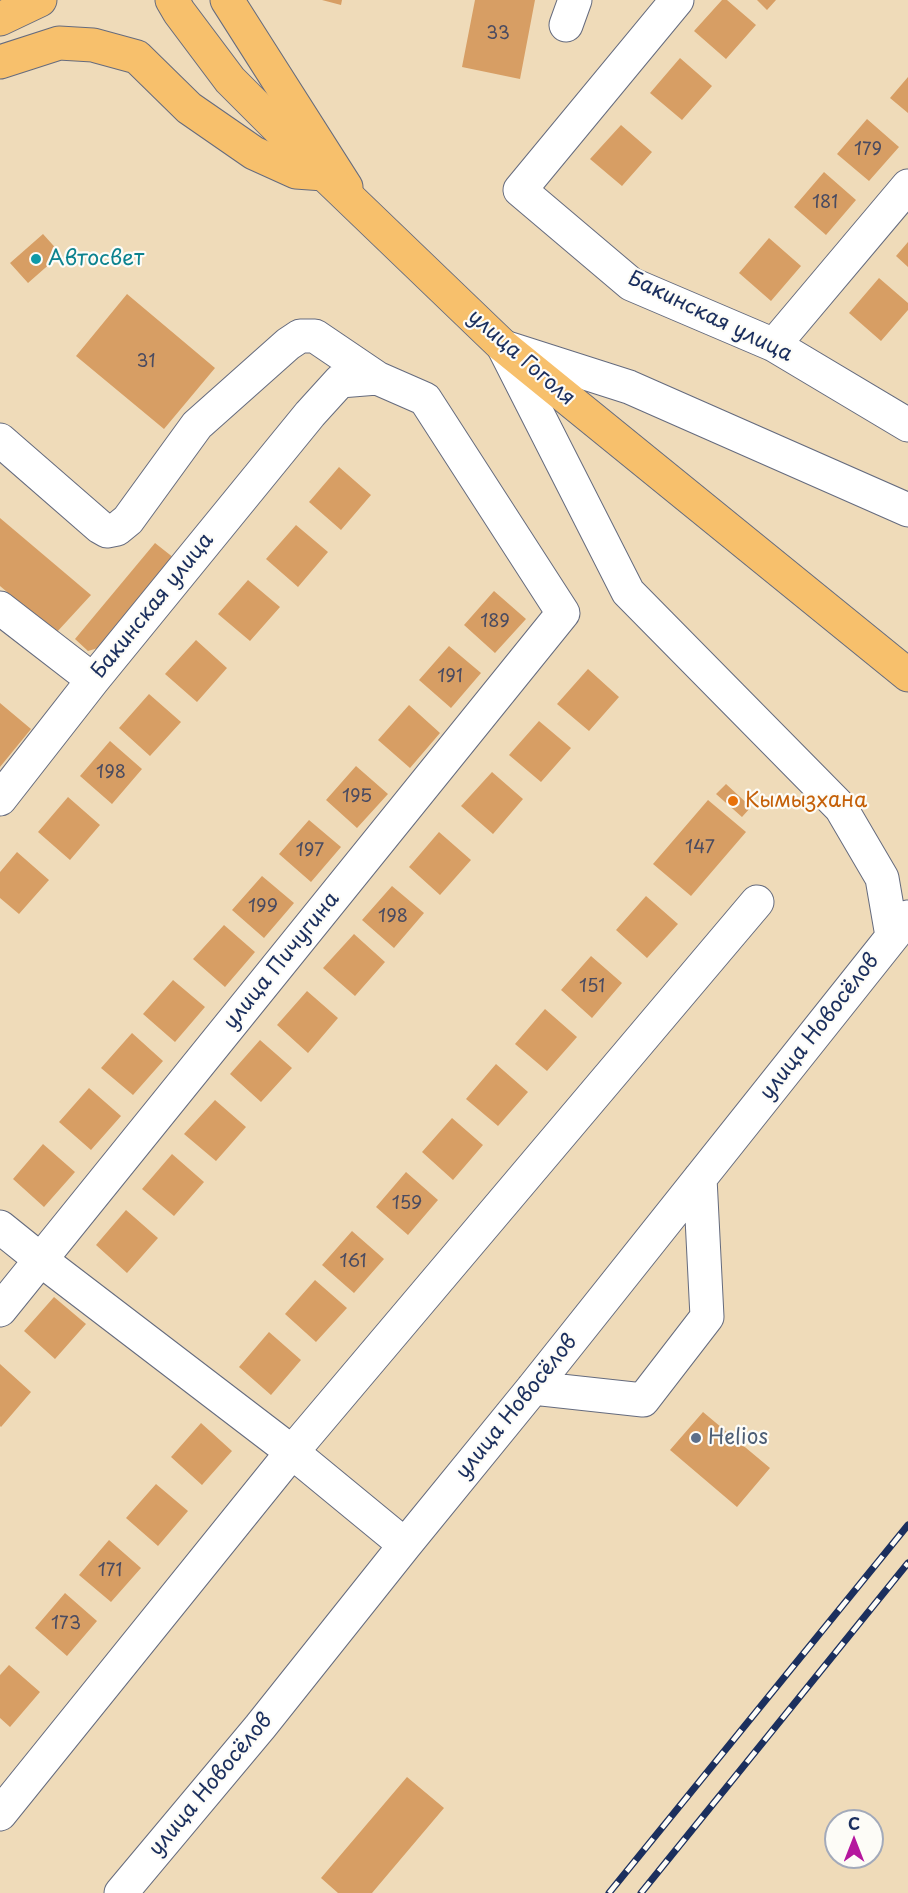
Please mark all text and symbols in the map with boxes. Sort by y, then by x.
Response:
house number: 33 [486,23,510,45]
house number: 179 [854,139,882,161]
house number: 181 [812,192,838,214]
place label: Автосвет [48,246,144,272]
marker: Автосвет [29,252,43,266]
street label: Бакинская улица [624,266,796,368]
street label: улица Гоголя [462,305,580,411]
house number: 31 [137,351,155,373]
street label: Бакинская улица [87,528,219,684]
house number: 189 [480,611,510,633]
house number: 191 [437,666,463,688]
house number: 198 [96,762,126,784]
house number: 195 [342,786,372,808]
place label: Кымызхана [745,788,867,814]
marker: Кымызхана [726,794,740,808]
house number: 147 [685,837,715,859]
house number: 197 [296,840,324,862]
street label: улица Пичугина [219,887,345,1035]
house number: 199 [248,896,278,918]
house number: 198 [378,906,408,928]
street label: улица Новосёлов [755,949,885,1105]
house number: 151 [579,976,605,998]
house number: 159 [392,1193,422,1215]
house number: 161 [340,1251,366,1273]
street label: улица Новосёлов [451,1330,583,1484]
place label: Helios [708,1425,768,1451]
marker: Helios [689,1431,703,1445]
house number: 171 [98,1560,122,1582]
house number: 173 [51,1613,81,1635]
street label: улица Новосёлов [144,1709,278,1861]
north arrow [824,1809,884,1869]
text: С [848,1811,860,1835]

